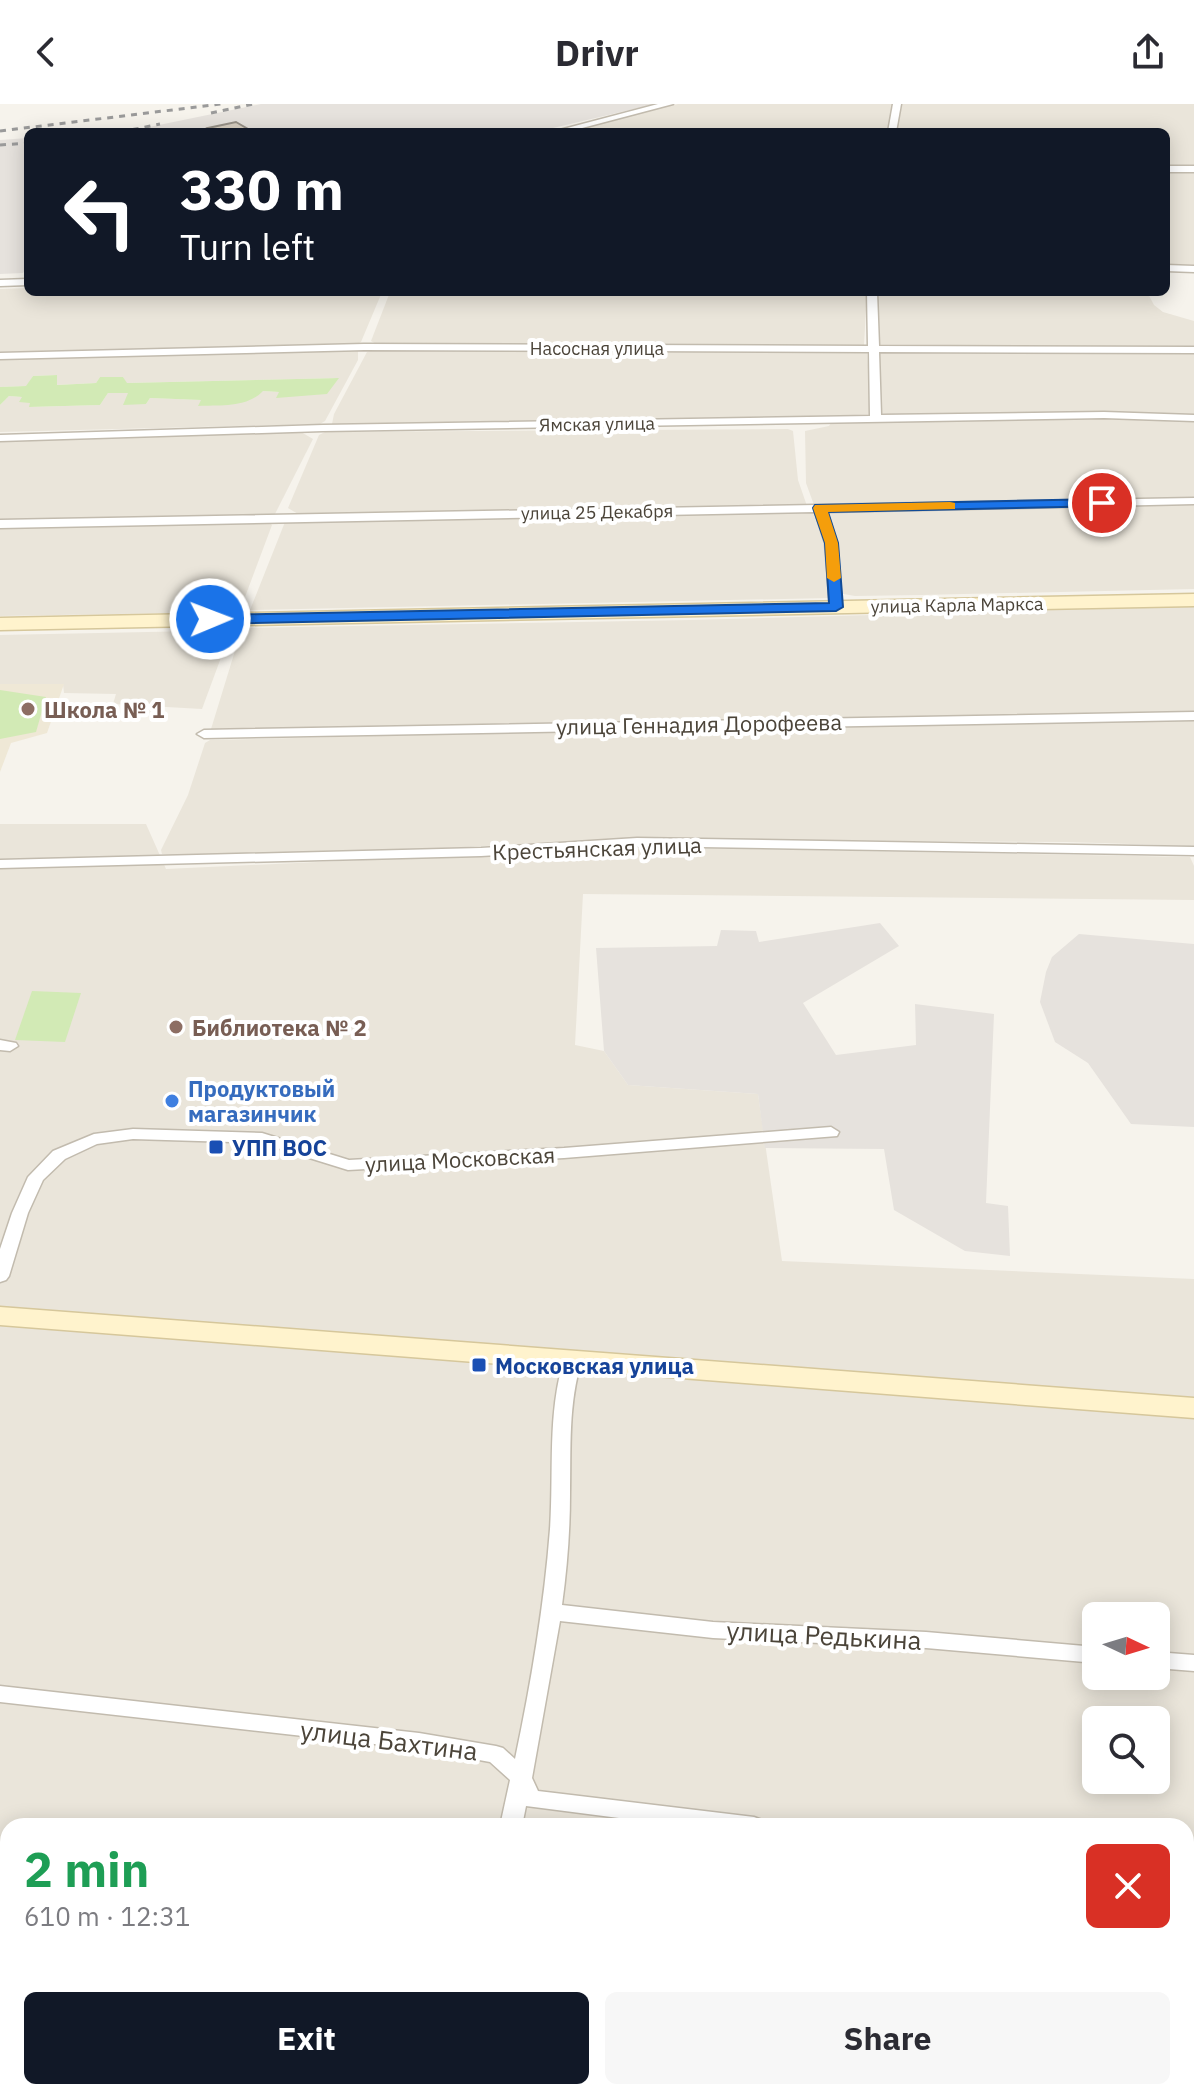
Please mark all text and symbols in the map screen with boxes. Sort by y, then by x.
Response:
text: Drivr [555,29,639,76]
icon: back [24,30,68,74]
icon: share [1126,30,1170,74]
text: 330 m [180,153,344,225]
icon: left [48,160,152,264]
text: Turn left [180,223,315,270]
street label: Насосная улица [530,337,665,360]
street label: Ямская улица [539,411,656,437]
pin [1068,469,1136,537]
icon: arrive [1080,481,1124,525]
street label: улица 25 Декабря [521,499,673,525]
position arrow [168,577,252,661]
street label: улица Карла Маркса [870,592,1044,618]
place label: Школа № 1 [44,695,165,724]
marker: Школа № 1 [19,700,37,718]
street label: улица Геннадия Дорофеева [556,707,843,741]
street label: Крестьянская улица [492,830,703,866]
place label: Библиотека № 2 [192,1013,367,1042]
marker: Библиотека № 2 [167,1018,185,1036]
place label: Продуктовый магазинчик [188,1074,335,1128]
marker: Продуктовый магазинчик [163,1092,181,1110]
place label: УПП ВОС [232,1133,327,1162]
marker: УПП ВОС [207,1138,225,1156]
street label: улица Московская [364,1140,556,1178]
place label: Московская улица [495,1351,694,1380]
marker: Московская улица [470,1356,488,1374]
north arrow [1082,1602,1170,1690]
map controls [1082,1602,1170,1794]
street label: улица Редькина [726,1613,923,1657]
button: search [1082,1706,1170,1794]
street label: улица Бахтина [298,1712,480,1768]
text: 2 min [24,1838,149,1900]
button: close [1086,1844,1170,1928]
text: 610 m · 12:31 [24,1899,190,1933]
button: Exit [24,1992,589,2084]
button: Share [605,1992,1170,2084]

